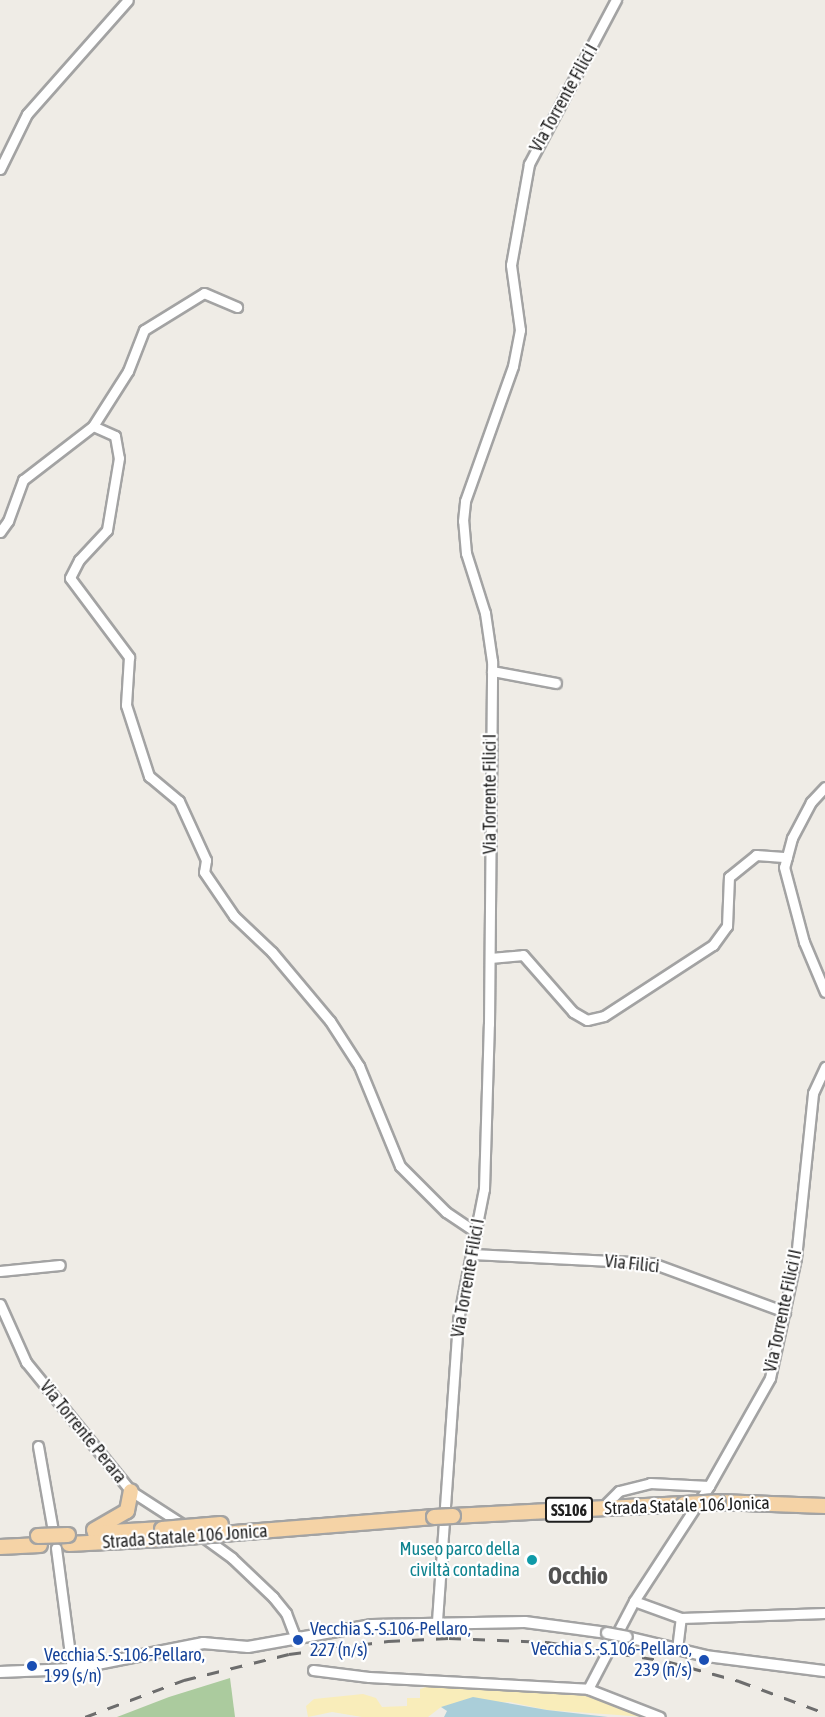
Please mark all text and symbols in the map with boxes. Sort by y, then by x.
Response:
street label: Via Torrente Filici I [525,40,603,156]
street label: Via Torrente Filici I [479,734,501,854]
street label: Via Torrente Filici I [447,1217,489,1339]
street label: Via Torrente Filici II [759,1248,807,1374]
street label: Via Filici [604,1250,660,1278]
street label: Via Torrente Perara [35,1376,131,1488]
street label: Strada Statale 106 Jonica [604,1492,770,1520]
road number: SS106 [545,1497,593,1523]
street label: Strada Statale 106 Jonica [102,1520,268,1554]
place label: Museo parco della civiltà contadina [399,1539,520,1582]
marker: Museo parco della civiltà contadina [525,1553,539,1567]
district label: Occhio [548,1562,608,1590]
place label: Vecchia S.-S.106-Pellaro, 227 (n/s) [310,1619,471,1662]
marker: Vecchia S.-S.106-Pellaro, 227 (n/s) [291,1633,305,1647]
place label: Vecchia S.-S.106-Pellaro, 239 (n/s) [531,1639,692,1682]
place label: Vecchia S.-S.106-Pellaro, 199 (s/n) [44,1645,205,1688]
marker: Vecchia S.-S.106-Pellaro, 239 (n/s) [697,1653,711,1667]
marker: Vecchia S.-S.106-Pellaro, 199 (s/n) [25,1659,39,1673]

